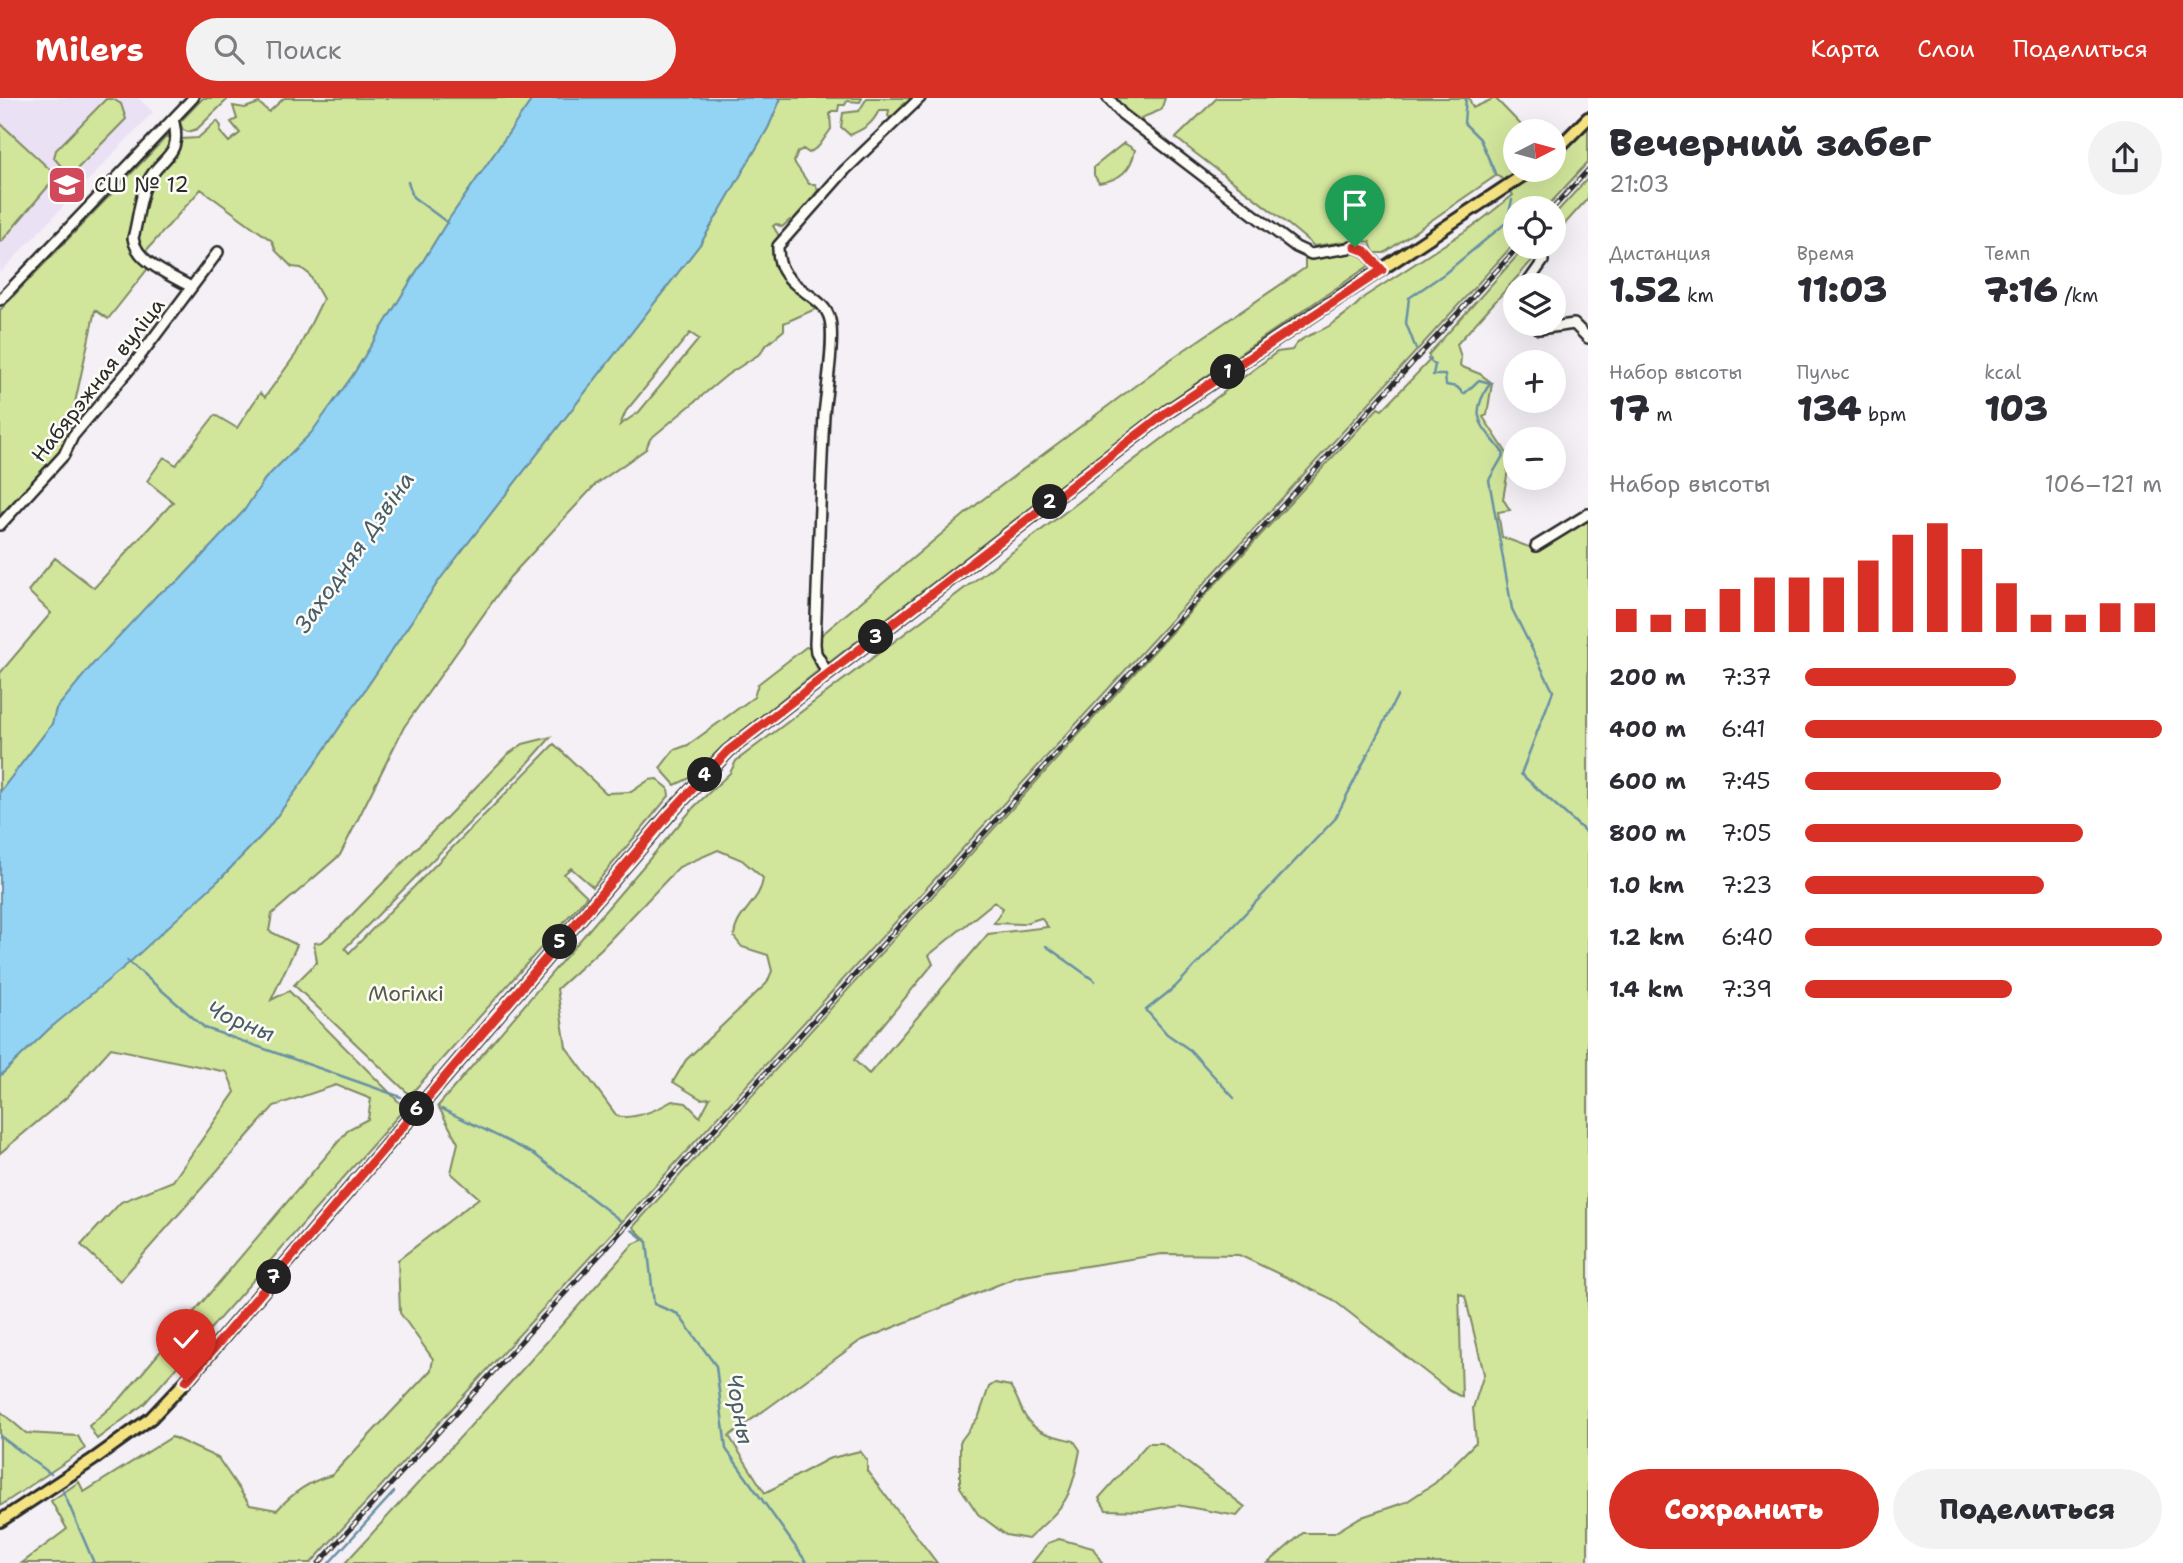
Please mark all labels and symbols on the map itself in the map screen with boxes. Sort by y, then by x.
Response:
north arrow [1503,119,1566,182]
school or university icon: СШ № 12 [46,164,88,206]
place label: СШ № 12 [94,171,189,199]
pin [1325,175,1385,247]
street label: Набярэжная вуліца [25,292,171,468]
pin: 1 [1210,354,1246,390]
water label: Заходняя Дзвіна [287,465,421,639]
pin: 2 [1032,484,1068,520]
pin: 3 [858,620,894,654]
pin: 4 [688,758,722,792]
pin: 5 [542,924,578,960]
park label: Могілкі [368,980,444,1008]
water label: Чорны [202,993,280,1049]
pin: 6 [400,1091,434,1126]
pin: 7 [256,1260,292,1294]
pin [156,1309,216,1381]
water label: Чорны [719,1371,761,1447]

